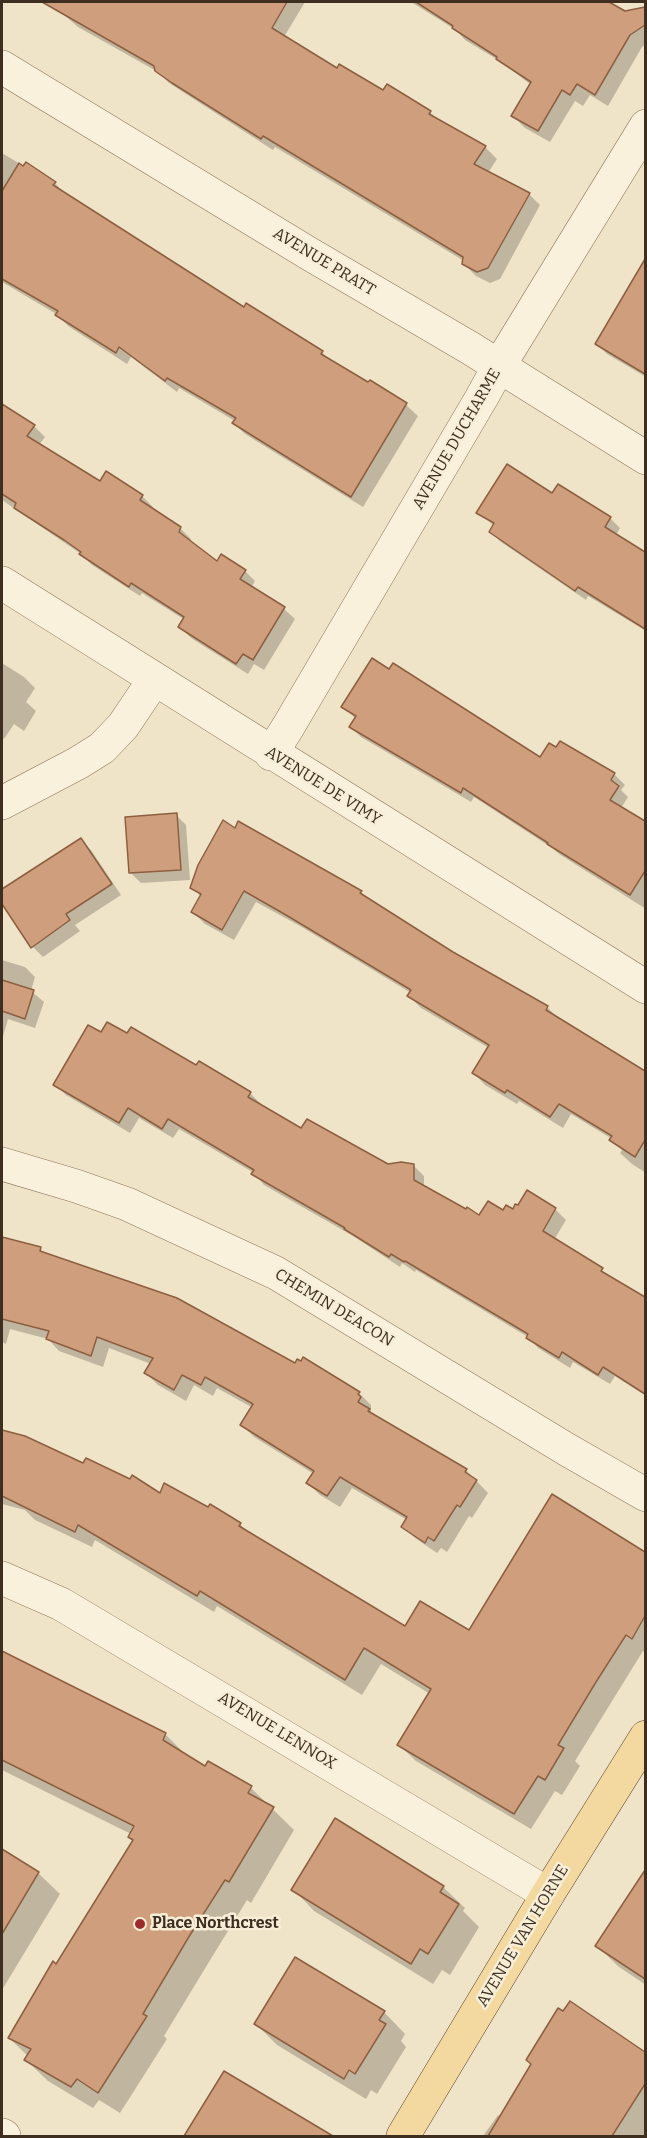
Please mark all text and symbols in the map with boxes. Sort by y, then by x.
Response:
street label: AVENUE PRATT [269,224,379,300]
street label: AVENUE DUCHARME [409,365,505,513]
street label: AVENUE DE VIMY [261,743,385,829]
street label: CHEMIN DEACON [271,1265,397,1351]
street label: AVENUE LENNOX [214,1688,340,1774]
street label: AVENUE VAN HORNE [473,1862,573,2010]
place label: Place Northcrest [152,1914,279,1934]
marker: Place Northcrest [133,1917,147,1931]

